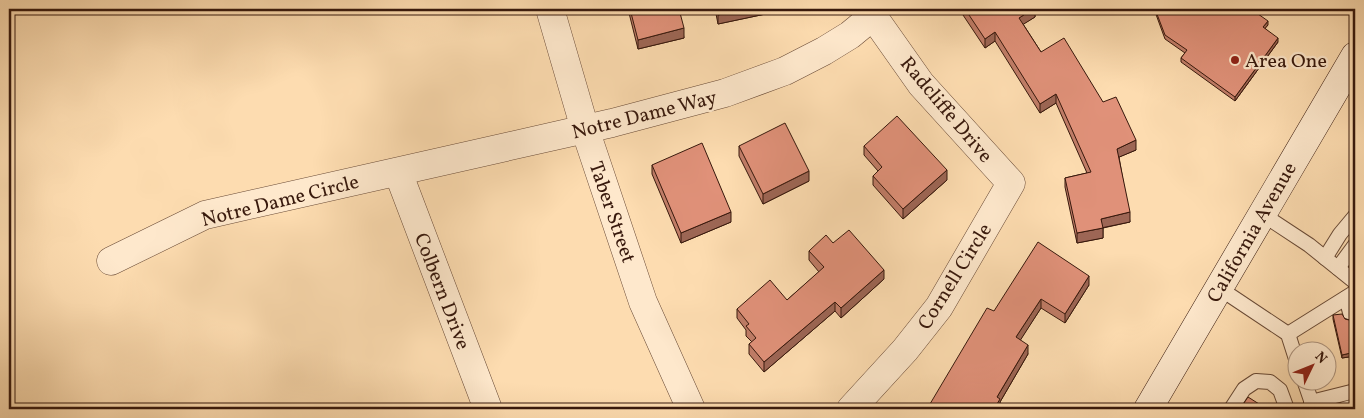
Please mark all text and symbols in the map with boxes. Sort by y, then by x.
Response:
place label: Area One [1245,48,1327,76]
street label: Radcliffe Drive [893,51,998,169]
marker: Area One [1229,54,1241,66]
street label: Notre Dame Way [569,84,720,147]
street label: California Avenue [1201,157,1304,309]
street label: Taber Street [581,158,642,267]
street label: Notre Dame Circle [199,169,362,235]
street label: Cornell Circle [912,218,1000,336]
street label: Colbern Drive [406,229,476,354]
north arrow [1286,340,1336,390]
text: N [1310,348,1331,368]

